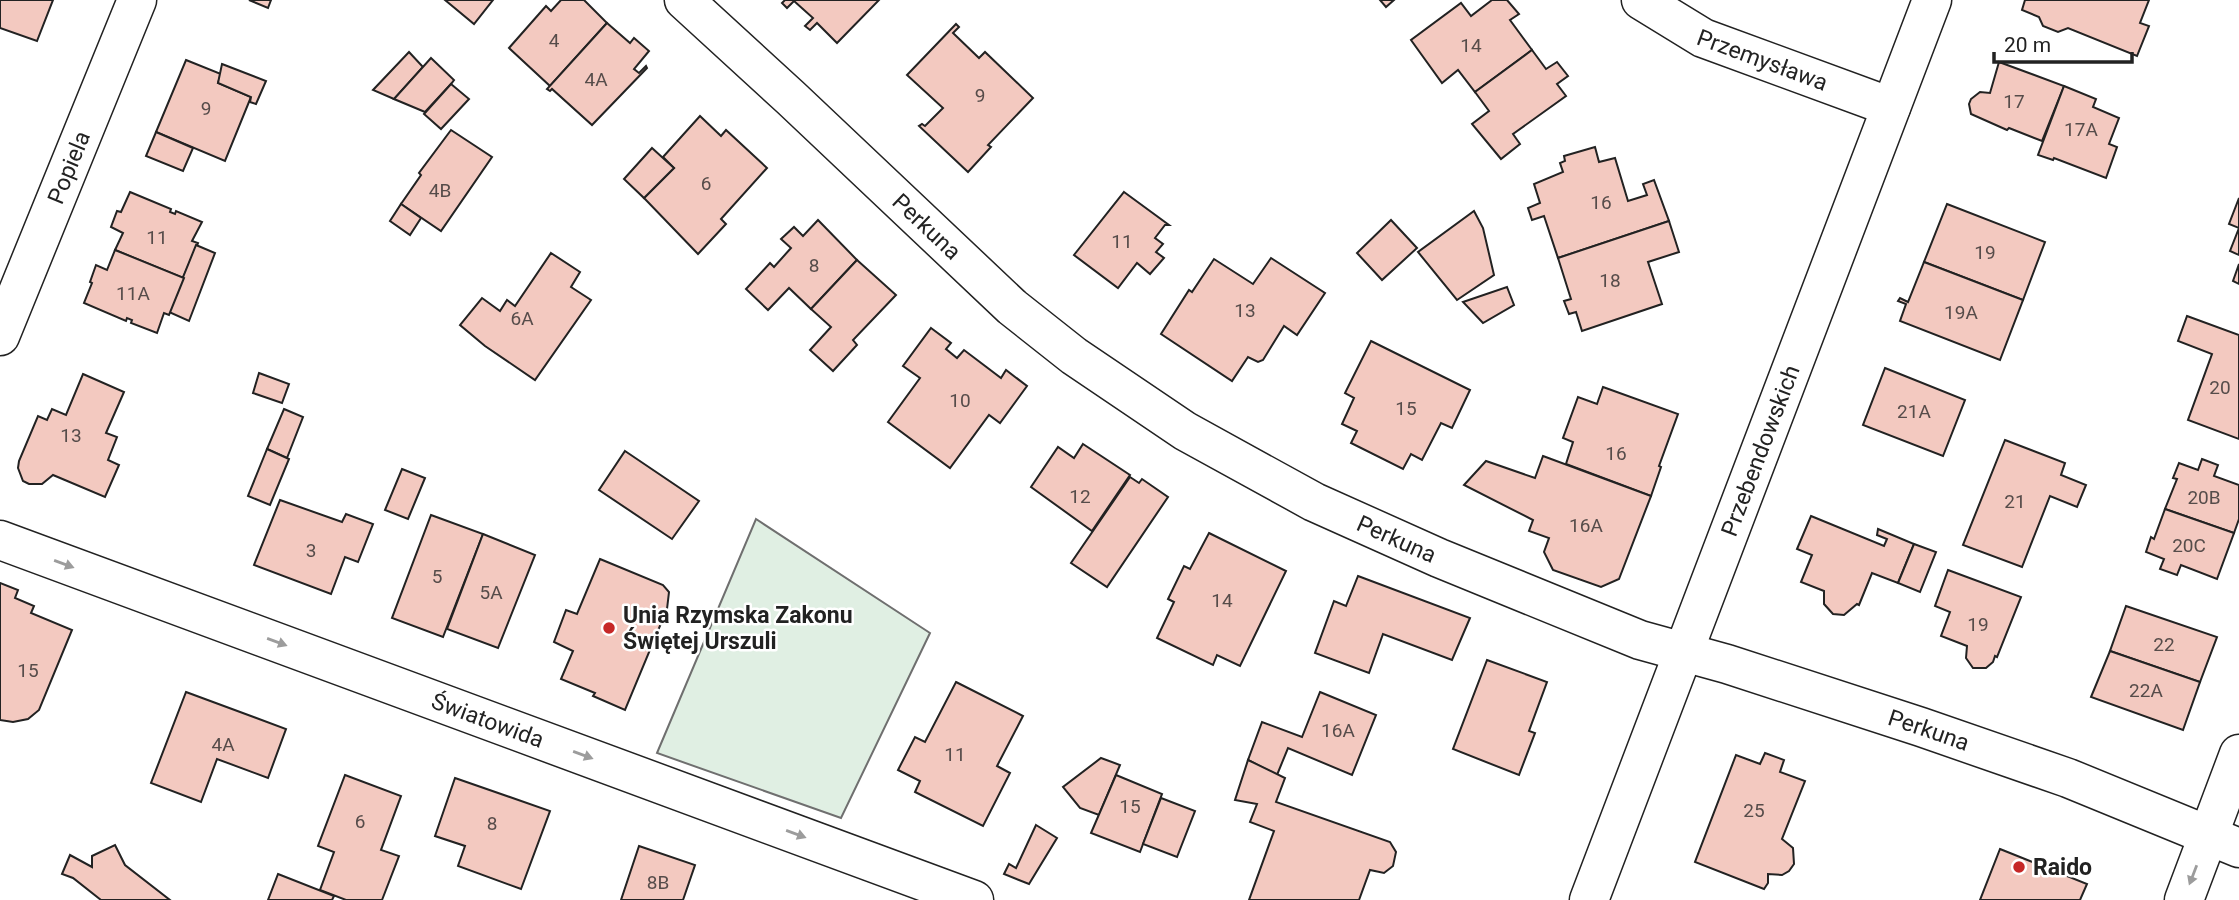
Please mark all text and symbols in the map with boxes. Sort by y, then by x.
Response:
scale bar [1994,21,2132,65]
street label: Przemysława [1693,23,1831,96]
house number: 4 [549,29,560,52]
text: 20 m [2004,33,2051,57]
house number: 14 [1460,34,1482,57]
house number: 4A [584,68,608,91]
house number: 9 [975,84,985,107]
house number: 17 [2003,90,2025,113]
house number: 9 [201,97,211,120]
house number: 17A [2064,118,2098,141]
street label: Popiela [42,127,96,208]
house number: 6 [701,172,711,195]
house number: 4B [429,179,451,202]
street label: Perkuna [887,188,967,265]
house number: 16 [1590,191,1612,214]
house number: 11 [146,226,168,249]
house number: 11 [1111,230,1133,253]
house number: 19 [1974,241,1996,264]
house number: 8 [809,254,819,277]
house number: 18 [1599,269,1621,292]
house number: 11A [116,282,150,305]
house number: 13 [1234,299,1256,322]
house number: 19A [1944,301,1978,324]
house number: 6A [510,307,534,330]
street label: Przebendowskich [1715,361,1805,540]
house number: 20 [2209,376,2231,399]
house number: 10 [949,389,971,412]
house number: 15 [1395,397,1417,420]
house number: 21A [1897,400,1931,423]
house number: 13 [60,424,82,447]
house number: 16 [1605,442,1627,465]
house number: 12 [1069,485,1091,508]
house number: 20B [2187,486,2221,509]
house number: 21 [2004,490,2026,513]
street label: Perkuna [1353,510,1440,568]
house number: 16A [1569,514,1603,537]
house number: 20C [2172,534,2206,557]
house number: 3 [306,539,316,562]
one-way arrow [54,558,75,569]
house number: 5 [432,565,442,588]
house number: 5A [479,581,503,604]
house number: 14 [1211,589,1233,612]
place label: Unia Rzymska Zakonu Świętej Urszuli [623,602,853,655]
house number: 19 [1967,613,1989,636]
marker: Unia Rzymska Zakonu Świętej Urszuli [601,620,617,636]
house number: 22 [2153,633,2175,656]
one-way arrow [267,637,288,648]
house number: 15 [17,659,39,682]
house number: 22A [2129,679,2163,702]
street label: Światowida [428,686,548,753]
street label: Perkuna [1885,704,1973,756]
house number: 16A [1321,719,1355,742]
house number: 4A [211,733,235,756]
house number: 11 [944,743,966,766]
one-way arrow [572,750,593,761]
house number: 15 [1119,795,1141,818]
house number: 25 [1743,799,1765,822]
house number: 6 [355,810,365,833]
house number: 8 [487,812,497,835]
one-way arrow [786,829,807,840]
place label: Raido [2033,854,2092,881]
marker: Raido [2011,859,2027,875]
one-way arrow [2188,865,2199,886]
house number: 8B [647,871,669,894]

